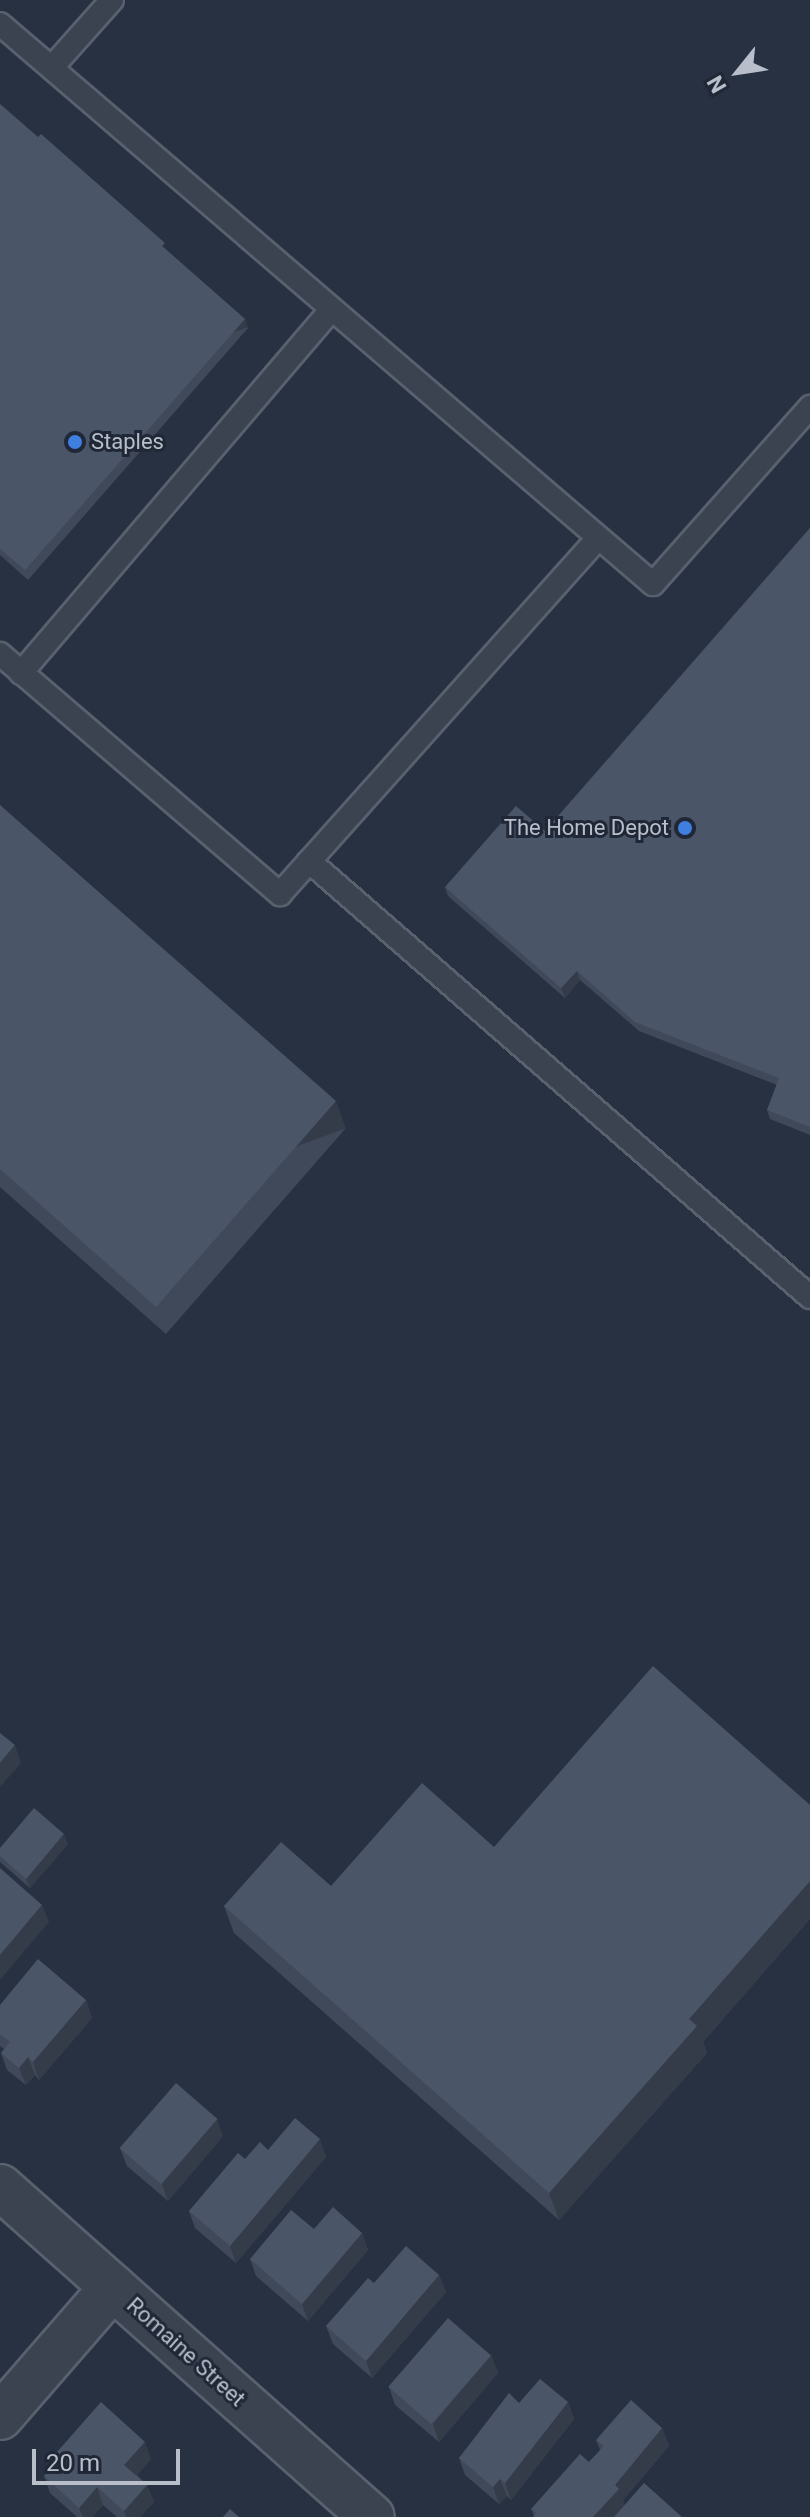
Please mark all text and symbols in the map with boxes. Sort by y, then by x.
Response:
north arrow [698,32,778,112]
text: N [702,71,731,97]
place label: Staples [91,429,164,455]
marker: Staples [66,433,84,451]
place label: The Home Depot [504,815,669,841]
marker: The Home Depot [676,819,694,837]
street label: Romaine Street [121,2292,251,2412]
scale bar [36,2433,184,2483]
text: 20 m [46,2449,100,2477]

